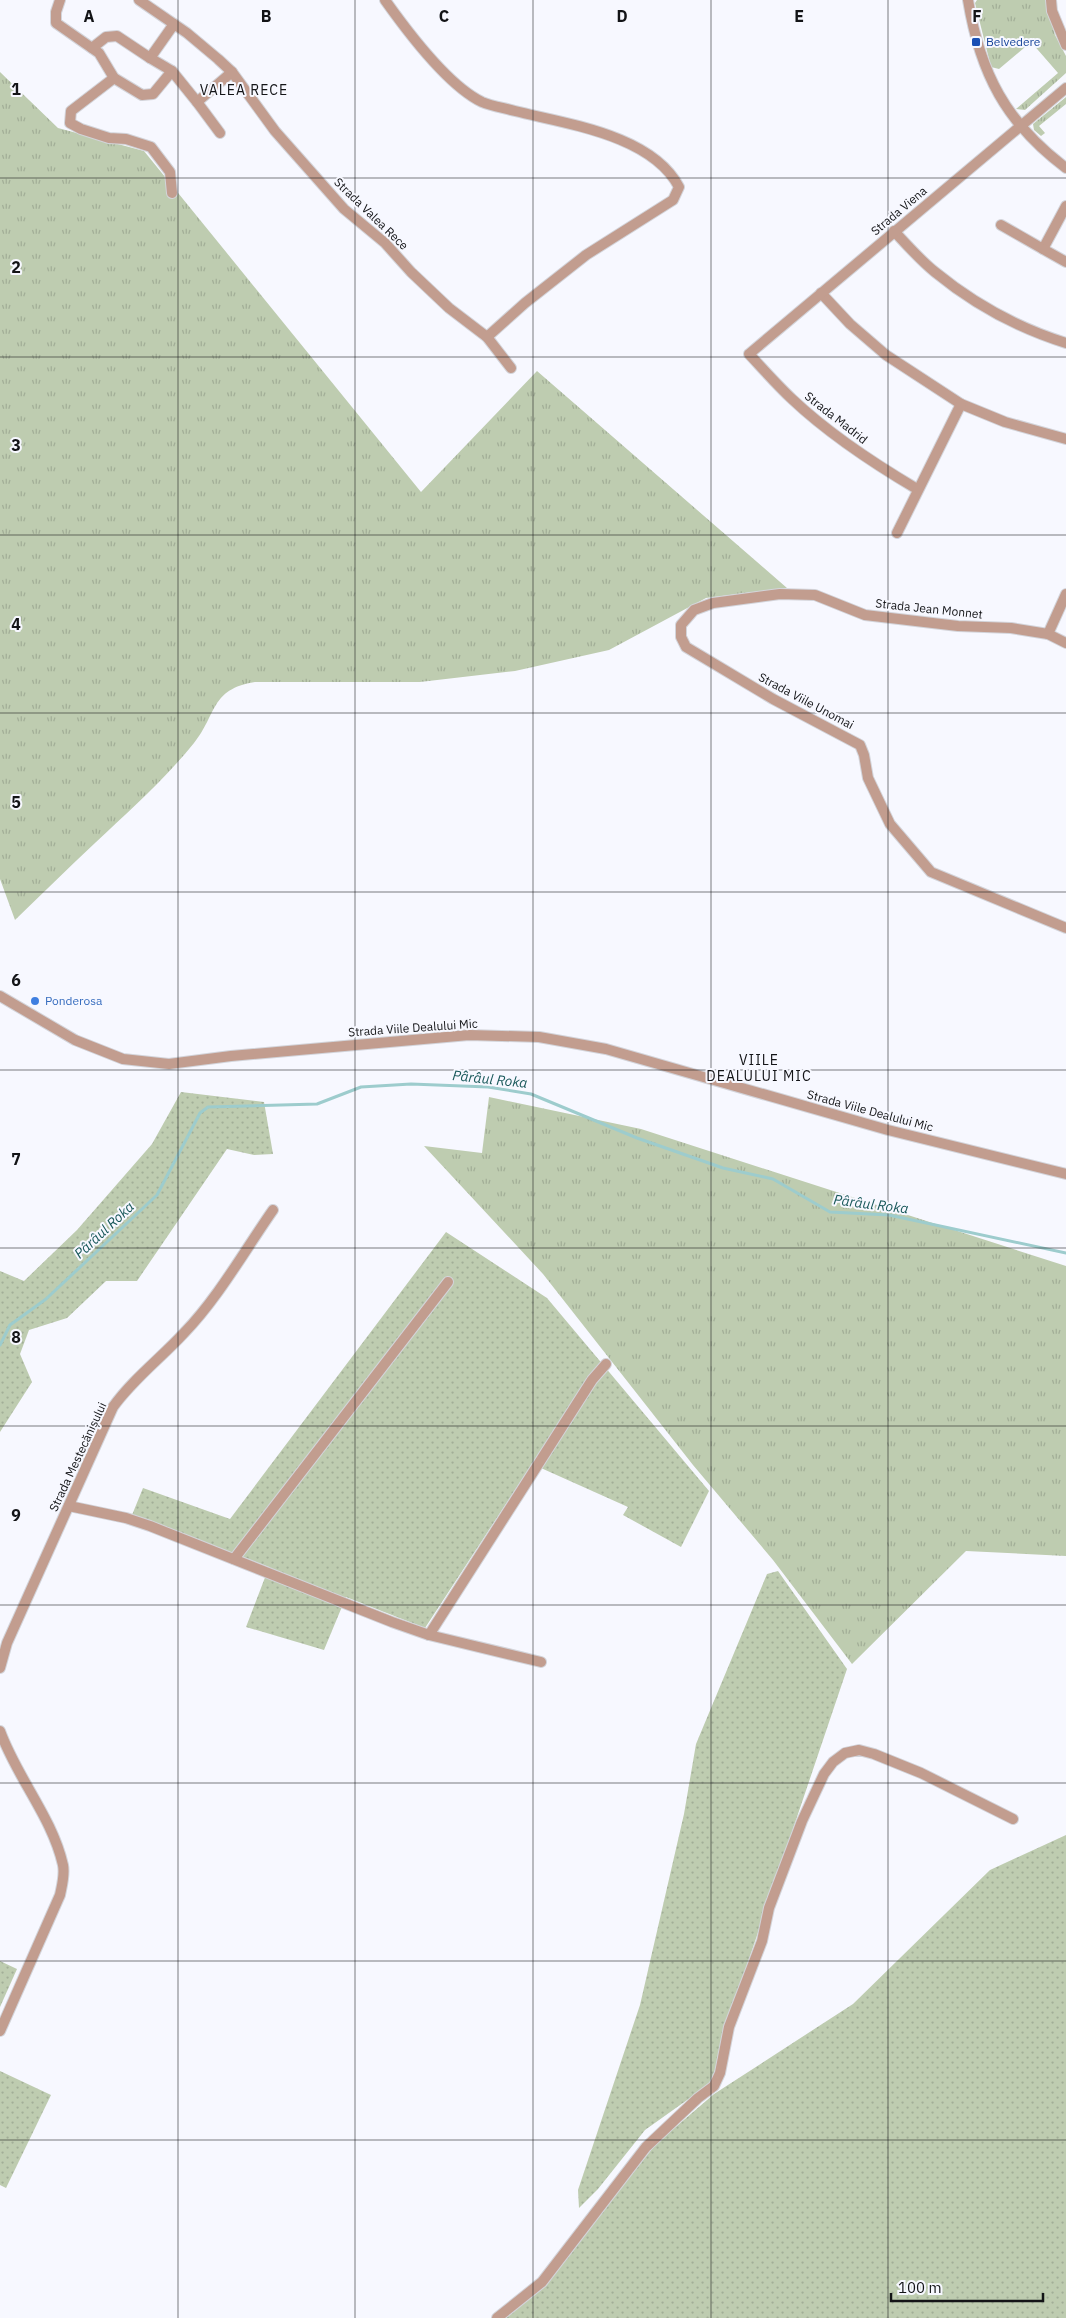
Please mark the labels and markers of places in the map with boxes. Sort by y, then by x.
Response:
place label: Belvedere [986,34,1041,49]
marker: Belvedere [970,36,982,48]
place label: Ponderosa [45,993,103,1008]
marker: Ponderosa [29,995,41,1007]

